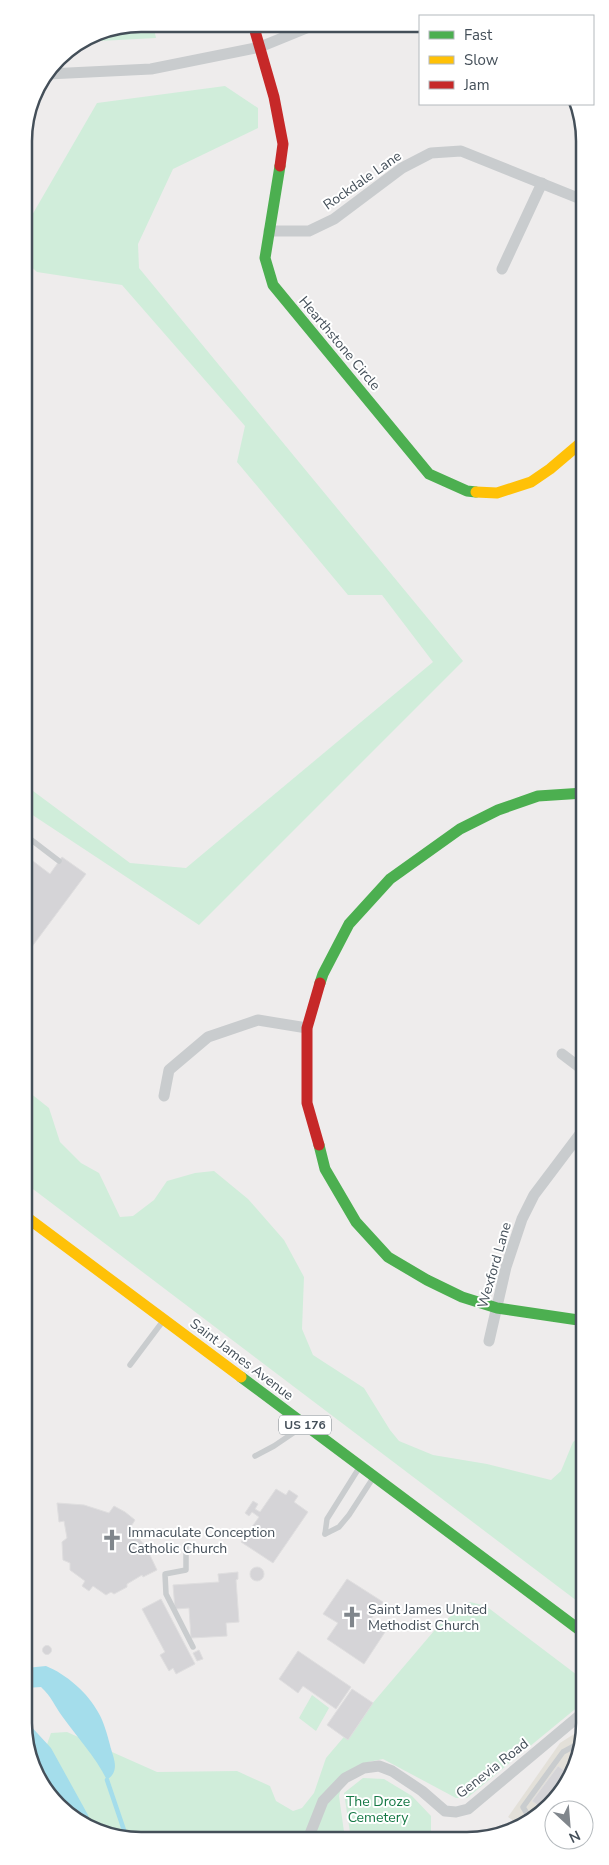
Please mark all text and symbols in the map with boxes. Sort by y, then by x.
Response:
legend [419,15,594,105]
text: Fast [464,25,493,45]
text: Slow [464,50,499,70]
text: Jam [463,75,490,95]
street label: Rockdale Lane [319,146,405,214]
street label: Hearthstone Circle [295,292,385,394]
street label: Wexford Lane [473,1220,516,1310]
street label: Saint James Avenue [186,1314,297,1405]
road number: US 176 [279,1416,331,1434]
place label: Immaculate Conception Catholic Church [128,1523,275,1558]
church icon: Immaculate Conception Catholic Church [99,1527,125,1553]
place label: Saint James United Methodist Church [368,1600,487,1635]
church icon: Saint James United Methodist Church [339,1604,365,1630]
street label: Genevia Road [452,1734,532,1803]
park label: The Droze Cemetery [346,1792,410,1827]
north arrow [544,1800,594,1850]
text: N [566,1825,583,1847]

